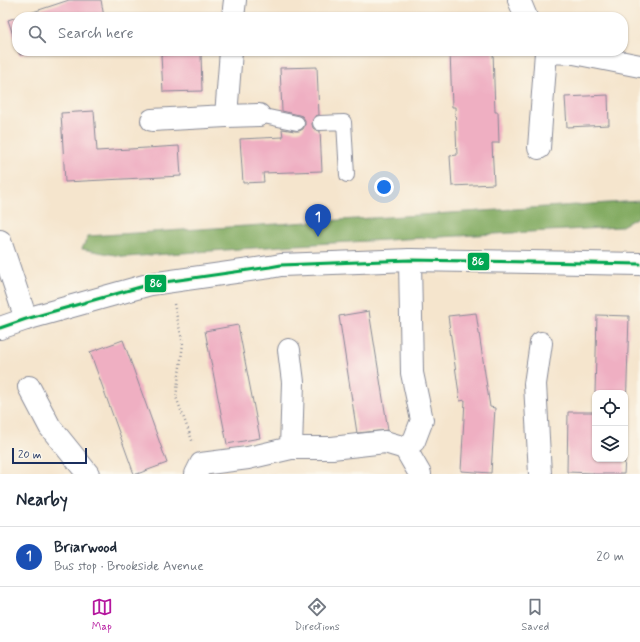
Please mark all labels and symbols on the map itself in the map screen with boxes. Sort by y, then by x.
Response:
your location [374,177,394,197]
pin: 1 [305,204,331,237]
line badge: 86 [467,252,490,271]
text: 86 [472,255,484,269]
line badge: 86 [144,274,167,293]
text: 86 [150,277,162,291]
scale bar [12,446,87,465]

